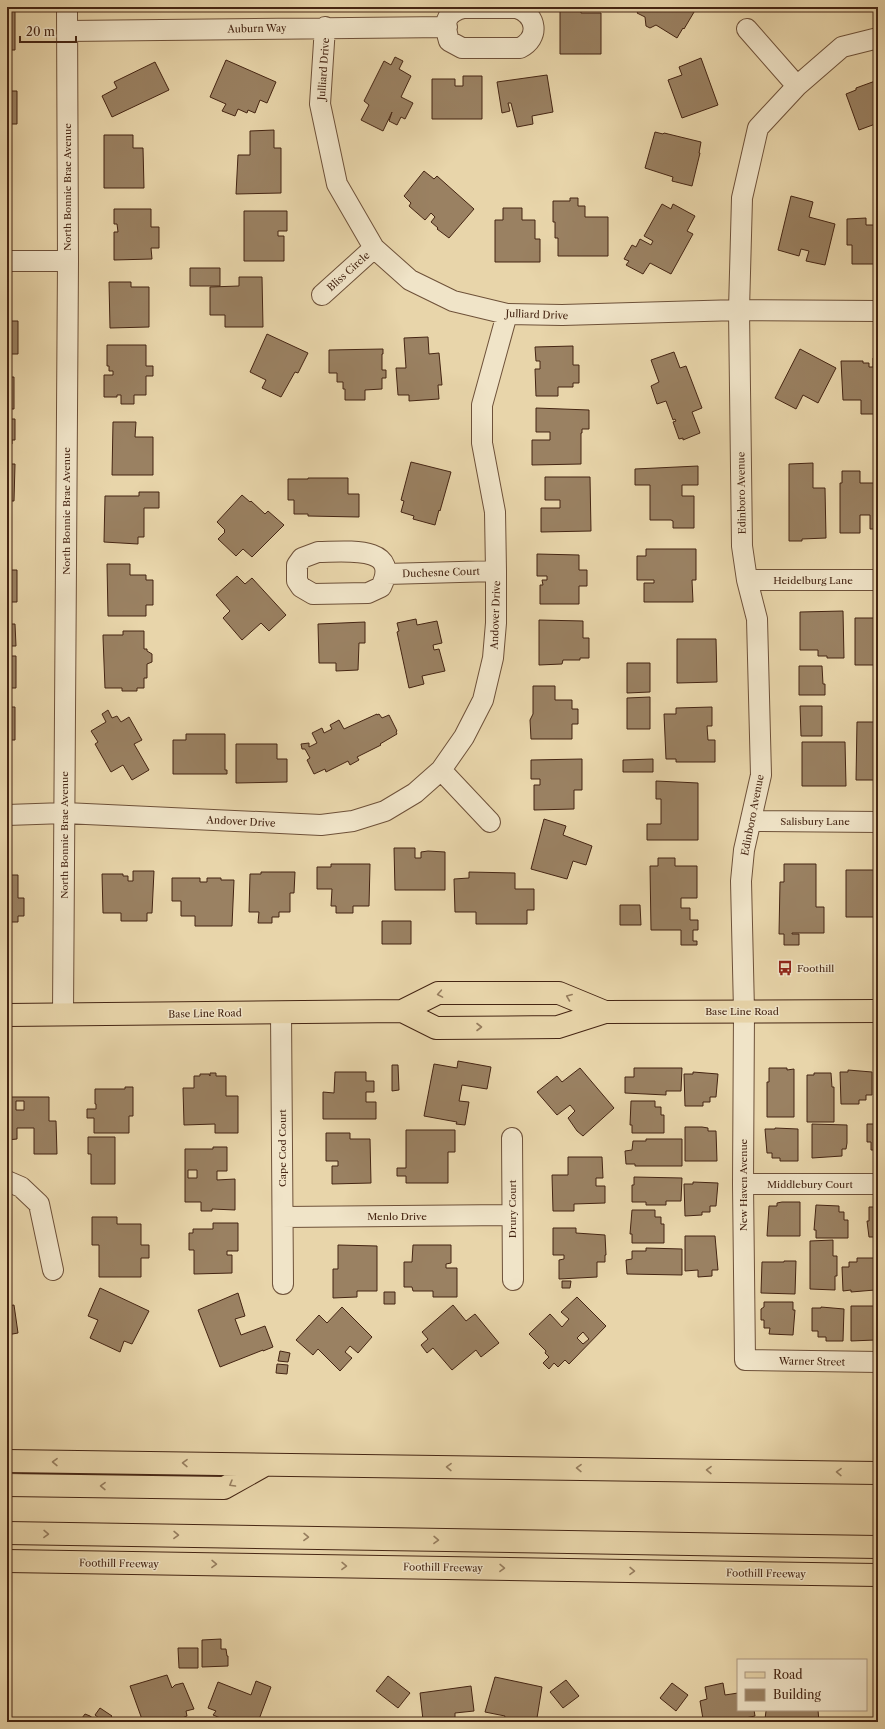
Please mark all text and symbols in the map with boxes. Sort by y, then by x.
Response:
scale bar [20,18,76,44]
street label: Auburn Way [226,21,287,36]
text: 20 m [26,24,55,39]
street label: Julliard Drive [315,37,332,103]
street label: North Bonnie Brae Avenue [61,123,74,251]
street label: Bliss Circle [324,249,373,294]
street label: Julliard Drive [503,307,569,322]
street label: North Bonnie Brae Avenue [60,447,73,575]
street label: Edinboro Avenue [734,451,749,534]
street label: Duchesne Court [402,565,481,580]
street label: Heidelburg Lane [773,574,853,587]
street label: Andover Drive [488,580,503,651]
street label: North Bonnie Brae Avenue [58,771,71,899]
street label: Edinboro Avenue [738,773,767,857]
street label: Andover Drive [205,813,276,830]
street label: Salisbury Lane [780,815,850,828]
bus stop icon: Foothill [776,959,794,977]
place label: Foothill [797,962,834,975]
one-way arrow [437,990,443,998]
one-way arrow [566,994,573,1002]
street label: Base Line Road [705,1005,779,1018]
street label: Base Line Road [168,1006,242,1021]
one-way arrow [476,1023,482,1031]
street label: Cape Cod Court [276,1109,289,1187]
street label: New Haven Avenue [737,1138,750,1231]
street label: Middlebury Court [767,1178,853,1191]
street label: Drury Court [506,1179,519,1238]
street label: Menlo Drive [367,1210,427,1223]
street label: Warner Street [778,1354,846,1369]
one-way arrow [52,1457,58,1466]
one-way arrow [182,1459,188,1467]
one-way arrow [446,1462,452,1471]
one-way arrow [576,1464,582,1472]
one-way arrow [706,1466,712,1474]
one-way arrow [836,1468,842,1476]
one-way arrow [229,1479,236,1486]
one-way arrow [100,1482,106,1490]
one-way arrow [43,1530,49,1538]
one-way arrow [173,1531,179,1539]
one-way arrow [303,1533,309,1541]
one-way arrow [433,1536,439,1544]
street label: Foothill Freeway [79,1556,160,1571]
one-way arrow [211,1560,217,1568]
street label: Foothill Freeway [403,1560,484,1575]
one-way arrow [341,1562,347,1570]
one-way arrow [499,1564,505,1572]
street label: Foothill Freeway [726,1566,807,1581]
one-way arrow [629,1567,635,1575]
legend [737,1659,867,1711]
text: Road [773,1667,803,1682]
text: Building [773,1687,821,1702]

